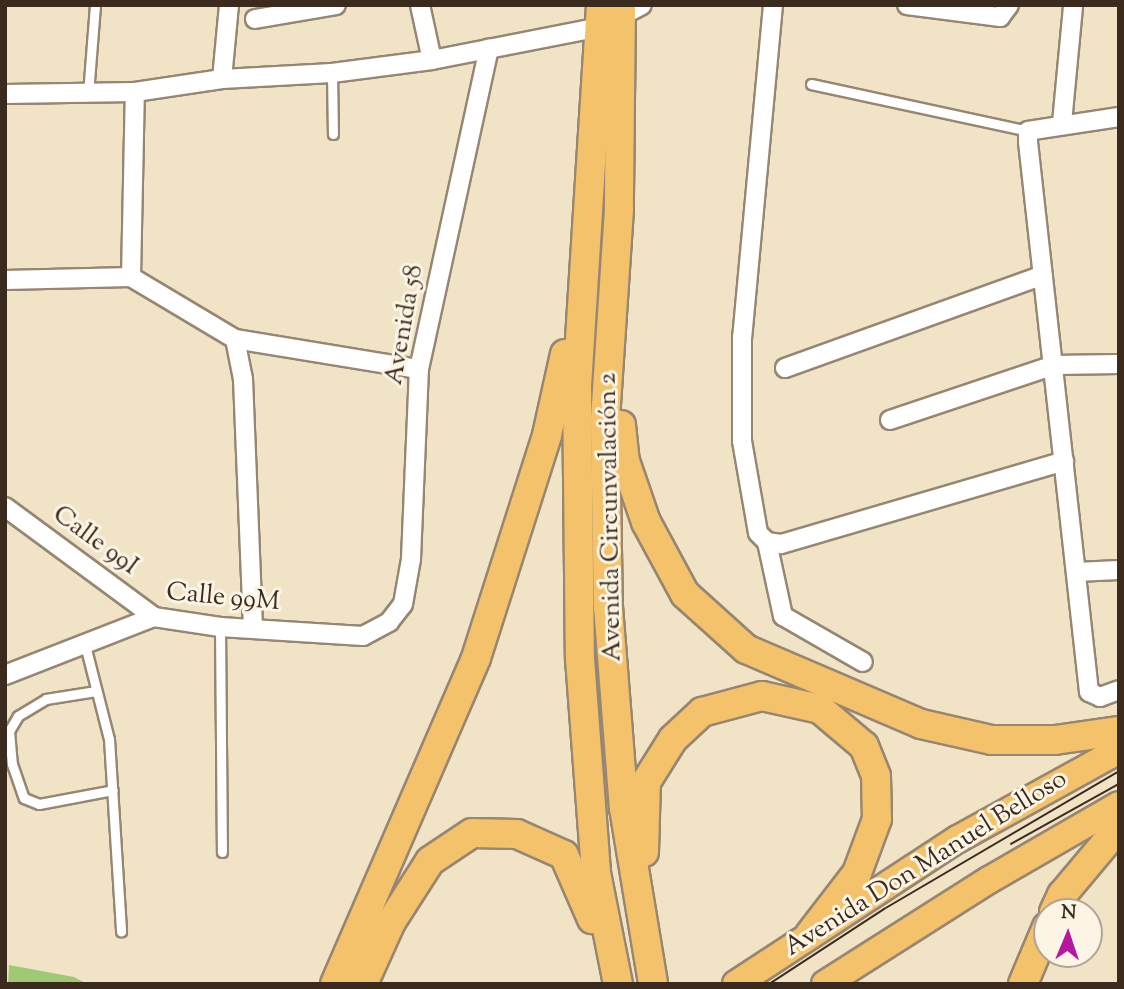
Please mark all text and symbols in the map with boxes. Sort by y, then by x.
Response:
street label: Avenida 58 [379,263,431,387]
street label: Avenida Circunvalación 2 [593,372,629,662]
street label: Calle 99I [46,499,144,583]
street label: Calle 99M [165,578,281,618]
street label: Avenida Don Manuel Belloso [779,764,1073,964]
north arrow [1033,898,1103,968]
text: N [1061,900,1077,927]

